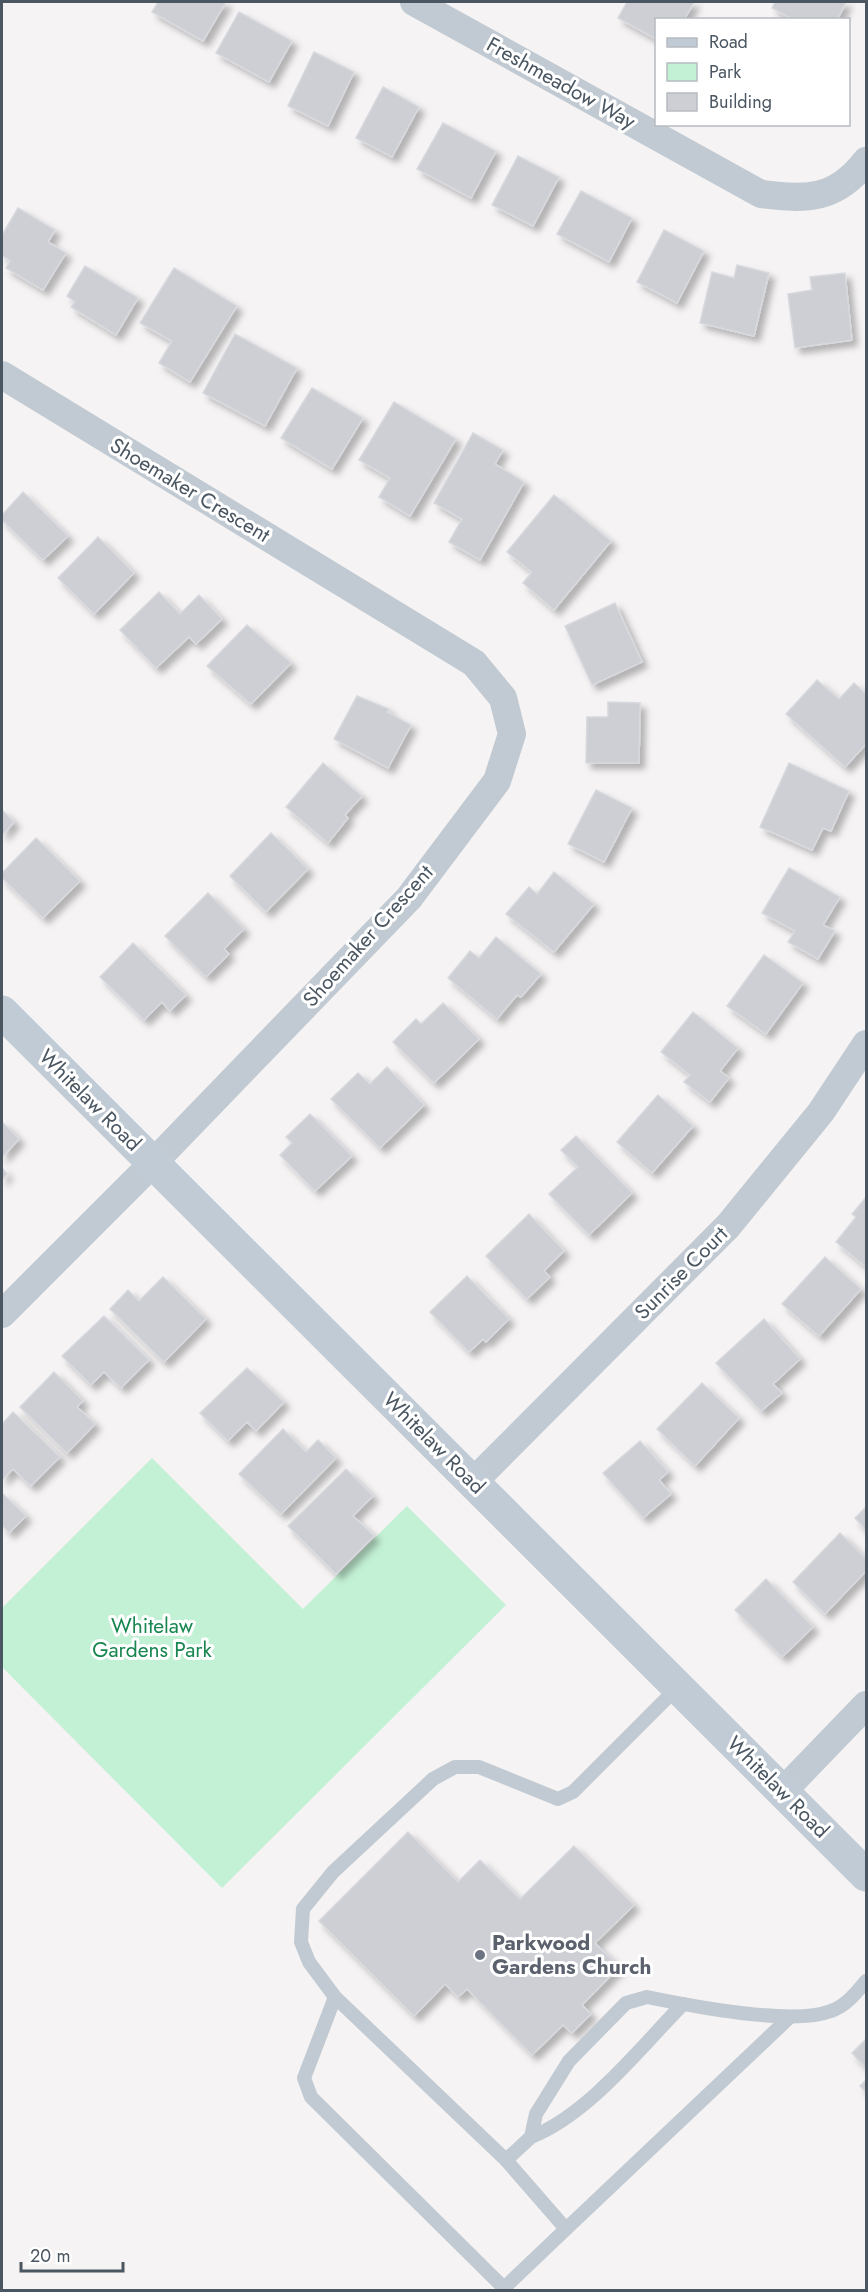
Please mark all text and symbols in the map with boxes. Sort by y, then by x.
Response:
legend [655,18,850,126]
text: Road [709,29,748,55]
street label: Freshmeadow Way [481,30,642,137]
text: Park [709,59,741,85]
text: Building [709,89,772,115]
street label: Shoemaker Crescent [104,430,276,550]
street label: Shoemaker Crescent [296,858,440,1014]
street label: Whitelaw Road [32,1042,148,1158]
street label: Sunrise Court [628,1220,734,1326]
street label: Whitelaw Road [376,1385,492,1501]
park label: Whitelaw Gardens Park [92,1611,213,1665]
street label: Whitelaw Road [720,1729,836,1845]
place label: Parkwood Gardens Church [492,1928,651,1982]
marker: Parkwood Gardens Church [473,1948,487,1962]
scale bar [21,2235,123,2273]
text: 20 m [30,2243,70,2269]

